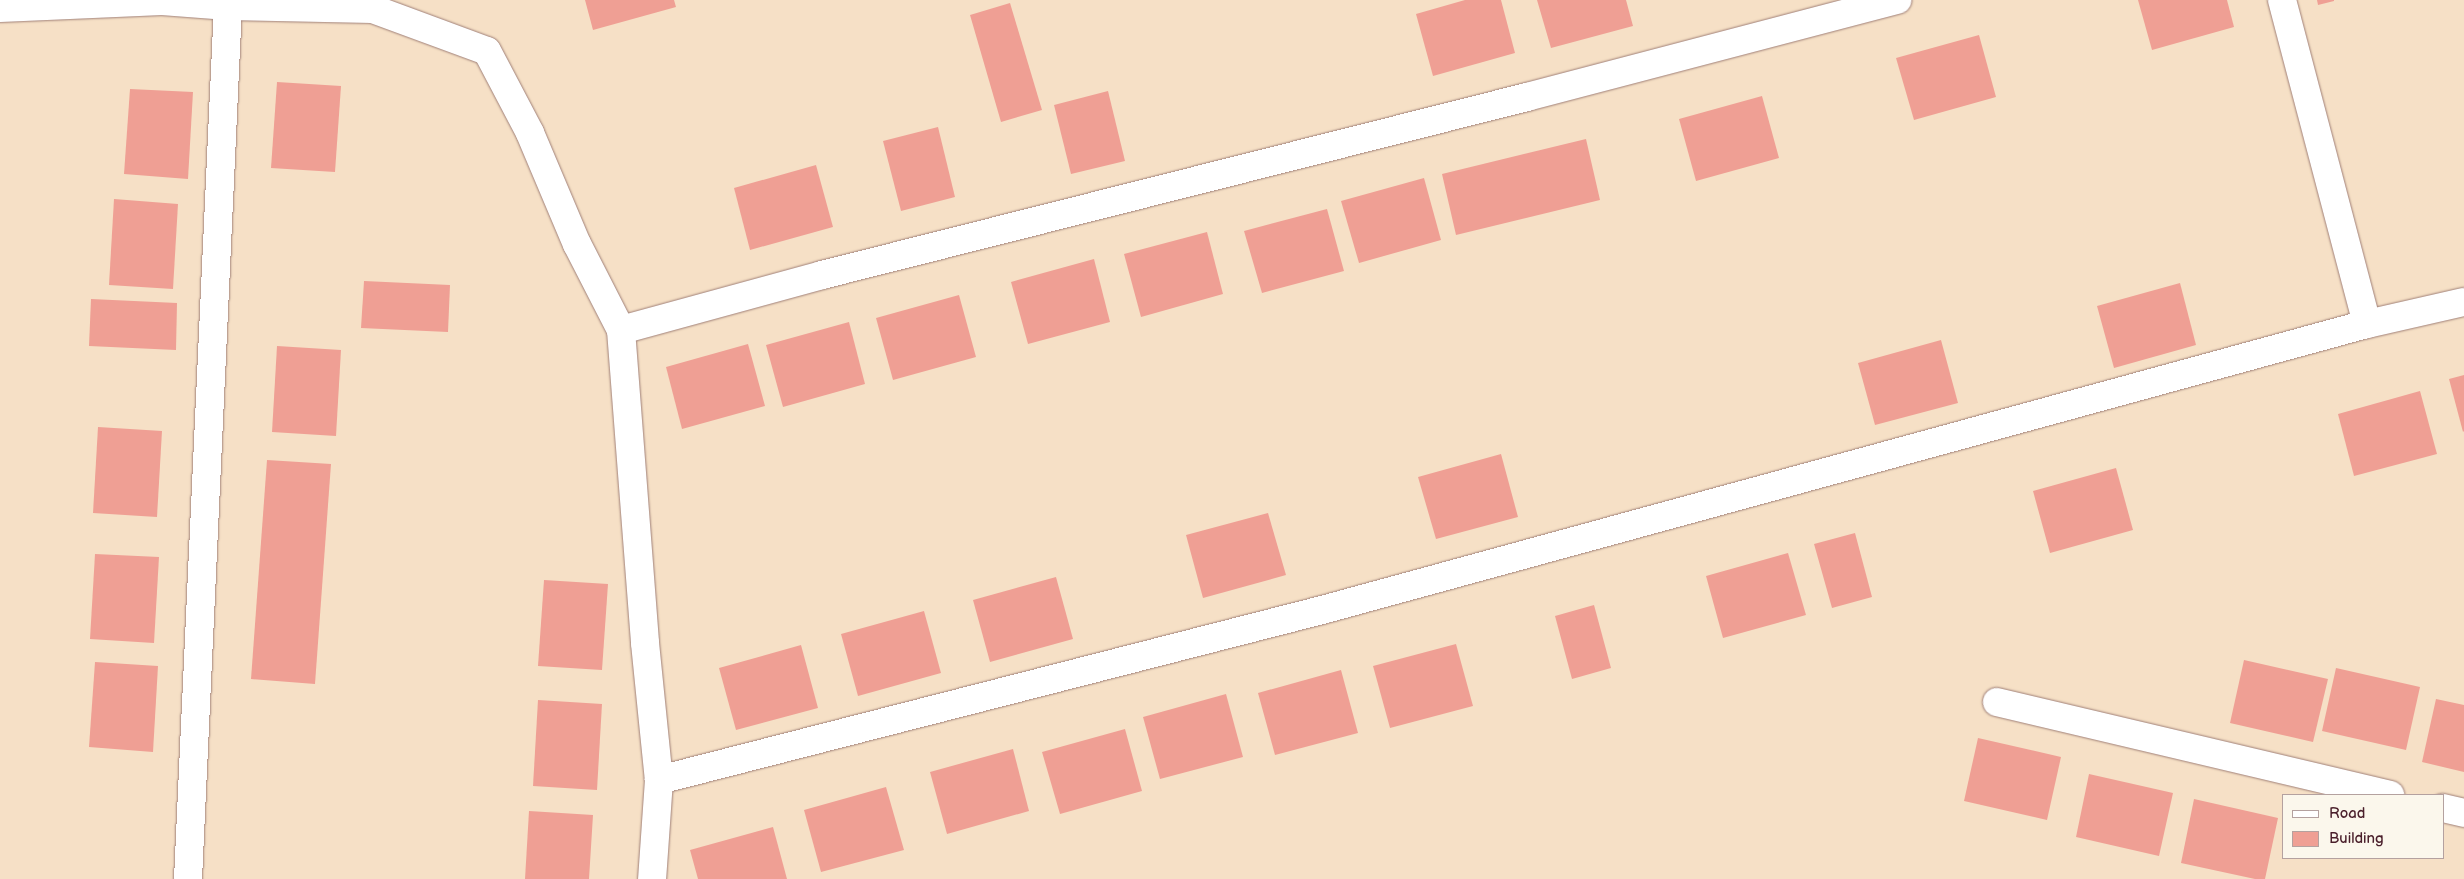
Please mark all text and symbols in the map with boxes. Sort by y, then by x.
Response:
legend [2282,794,2444,859]
text: Road [2329,804,2365,823]
text: Building [2329,829,2384,848]

